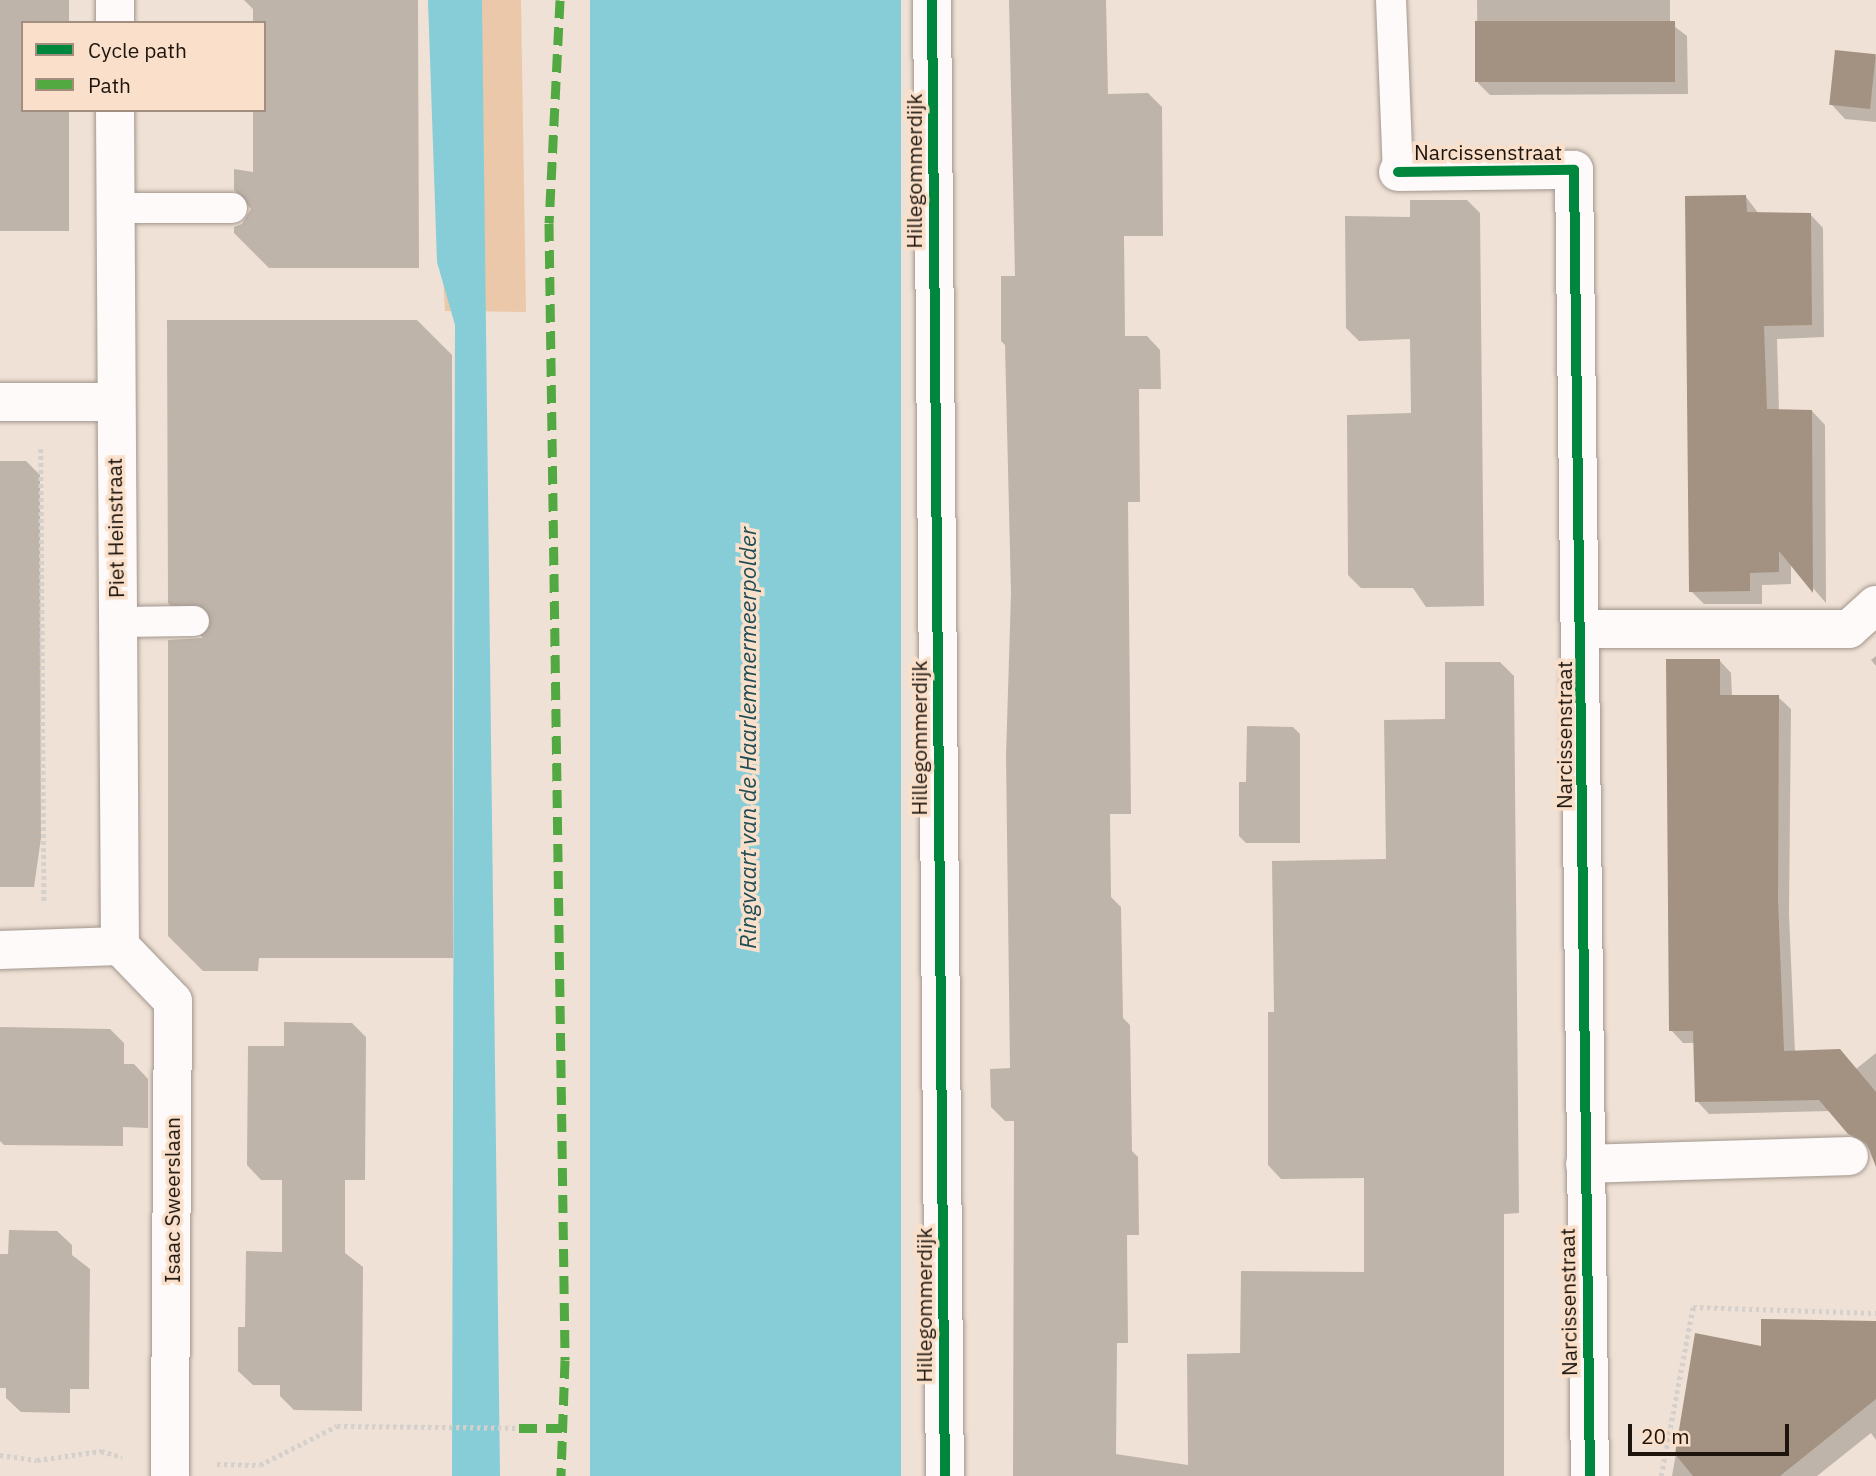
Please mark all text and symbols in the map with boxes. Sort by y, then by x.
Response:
legend [21,21,266,112]
text: Cycle path [88,36,187,64]
text: Path [88,71,131,99]
street label: Hillegommerdijk [901,93,927,249]
street label: Narcissenstraat [1414,139,1562,165]
street label: Piet Heinstraat [101,458,129,598]
water label: Ringvaart van de Haarlemmermeerpolder [733,527,761,949]
street label: Hillegommerdijk [906,660,932,816]
street label: Narcissenstraat [1551,661,1577,809]
street label: Isaac Sweerslaan [159,1117,185,1283]
street label: Hillegommerdijk [911,1227,937,1383]
street label: Narcissenstraat [1554,1228,1582,1376]
scale bar [1631,1410,1792,1454]
text: 20 m [1641,1422,1690,1450]

